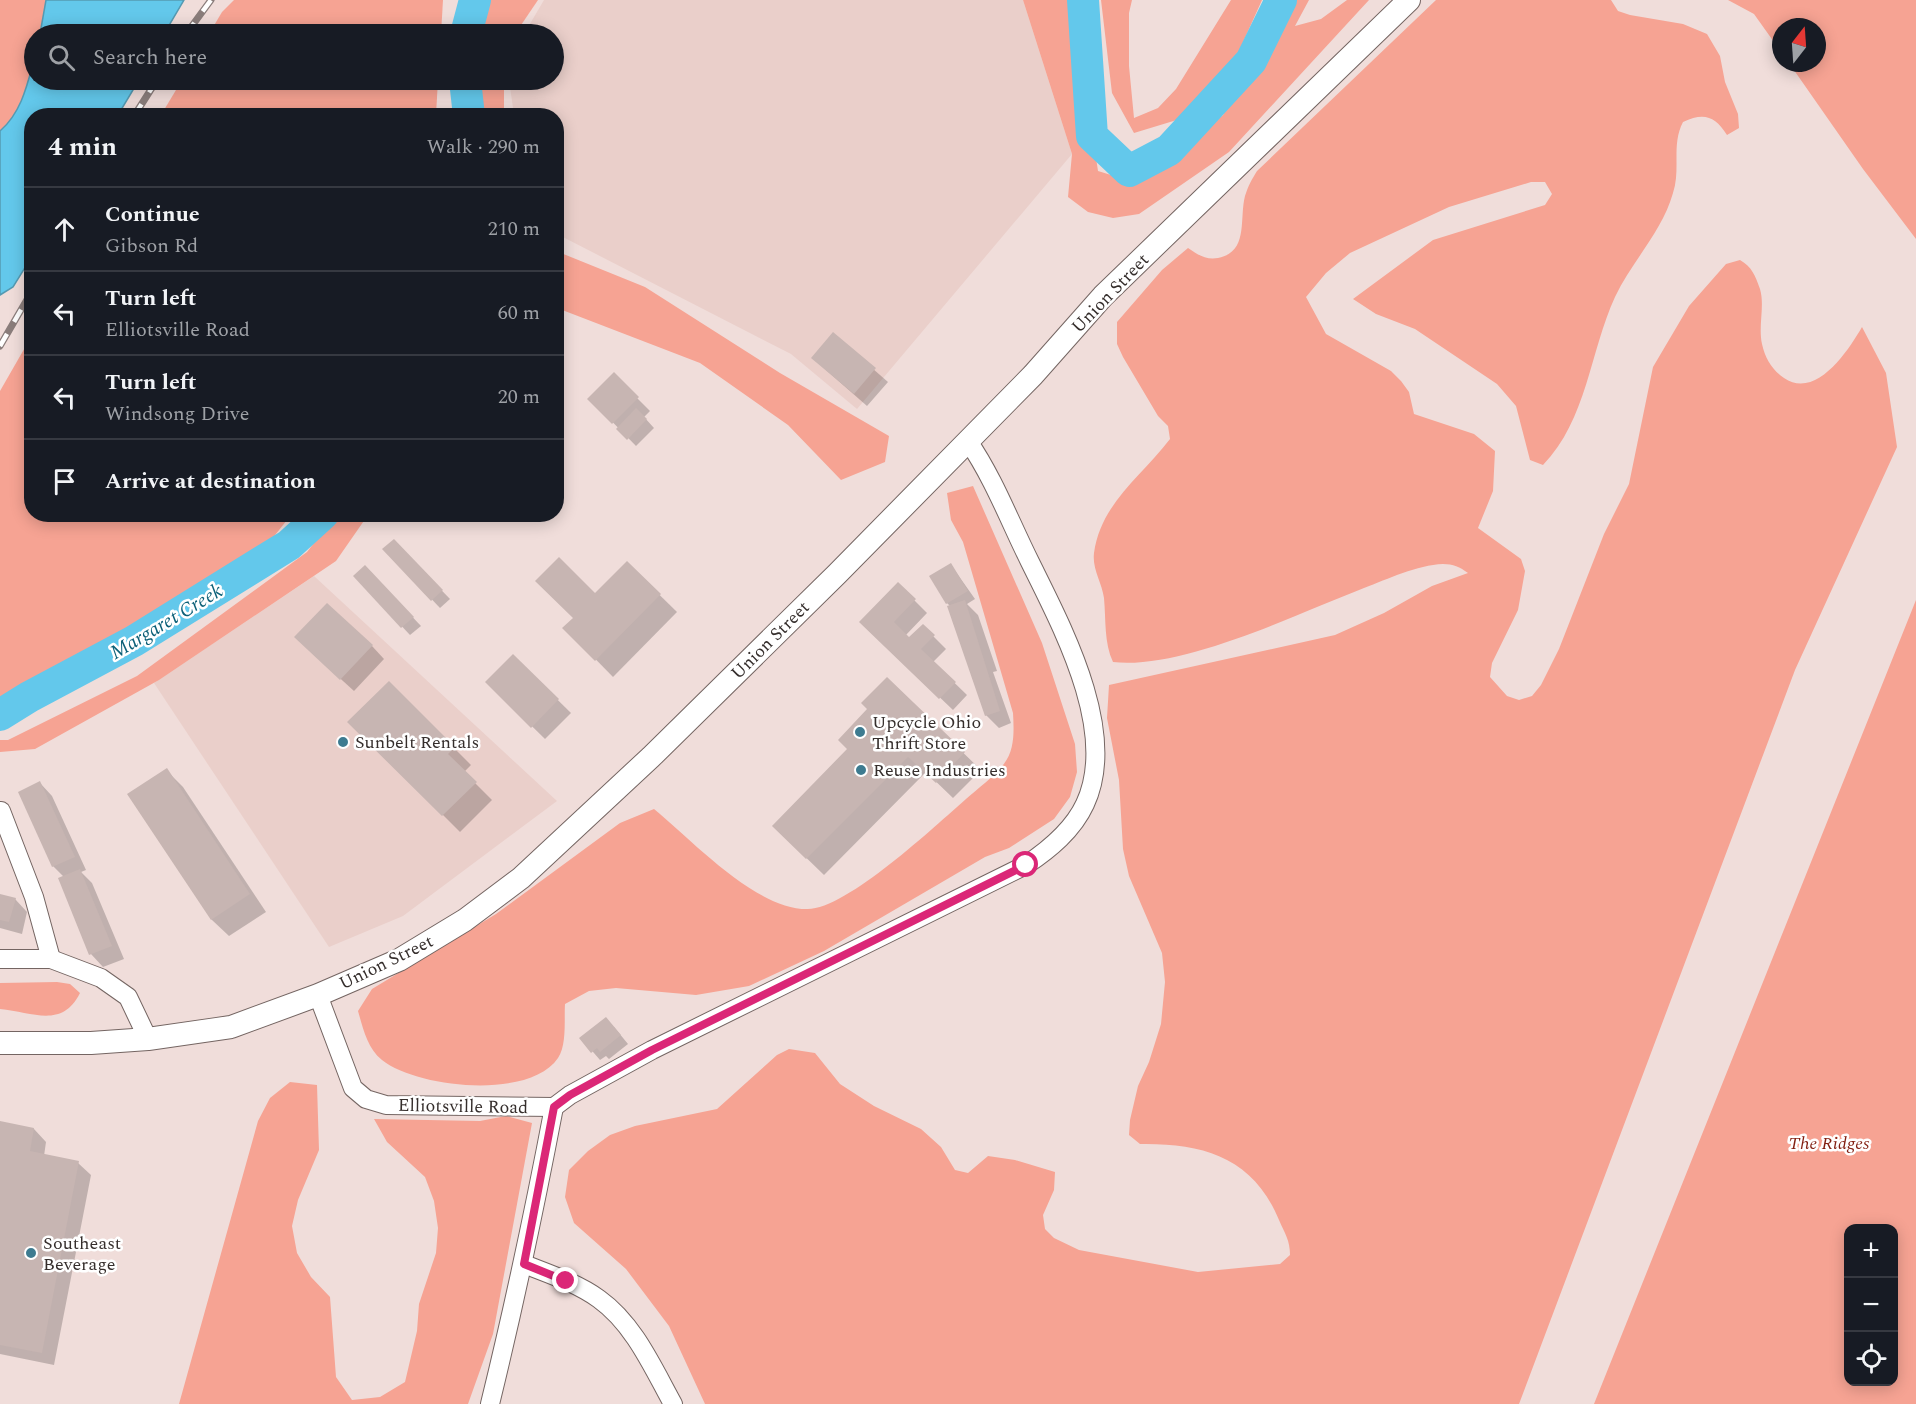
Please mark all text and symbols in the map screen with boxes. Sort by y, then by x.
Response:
north arrow [1772,18,1826,72]
search box [24,24,564,90]
icon: search [45,41,78,74]
text: Search here [93,41,207,74]
text: 4 min [48,127,117,167]
text: Walk · 290 m [427,132,540,162]
text: Continue [105,198,200,231]
icon: ahead [48,213,81,246]
text: 210 m [488,214,540,244]
text: Gibson Rd [105,231,198,261]
street label: Union Street [1065,247,1156,339]
text: Turn left [105,282,197,315]
icon: left [48,297,81,330]
text: 60 m [498,298,540,328]
text: Elliotsville Road [105,315,250,345]
text: Turn left [105,366,197,399]
icon: left [48,381,81,414]
text: 20 m [498,382,540,412]
text: Windsong Drive [105,399,249,429]
icon: arrive [48,465,81,498]
text: Arrive at destination [105,465,316,498]
water label: Margaret Creek [104,576,229,667]
street label: Union Street [725,595,816,686]
place label: Upcycle Ohio Thrift Store [872,709,981,757]
marker: Upcycle Ohio Thrift Store [853,725,867,739]
place label: Sunbelt Rentals [355,729,479,756]
marker: Sunbelt Rentals [336,735,350,749]
place label: Reuse Industries [873,757,1006,784]
marker: Reuse Industries [854,763,868,777]
route start [1012,851,1038,877]
street label: Union Street [334,928,438,997]
street label: Elliotsville Road [398,1092,528,1121]
park label: The Ridges [1789,1130,1870,1157]
map controls [1844,1224,1898,1386]
button: + [1844,1224,1898,1278]
place label: Southeast Beverage [43,1230,121,1278]
marker: Southeast Beverage [24,1246,38,1260]
route end [552,1267,578,1293]
button: − [1844,1278,1898,1332]
button: locate [1844,1332,1898,1386]

